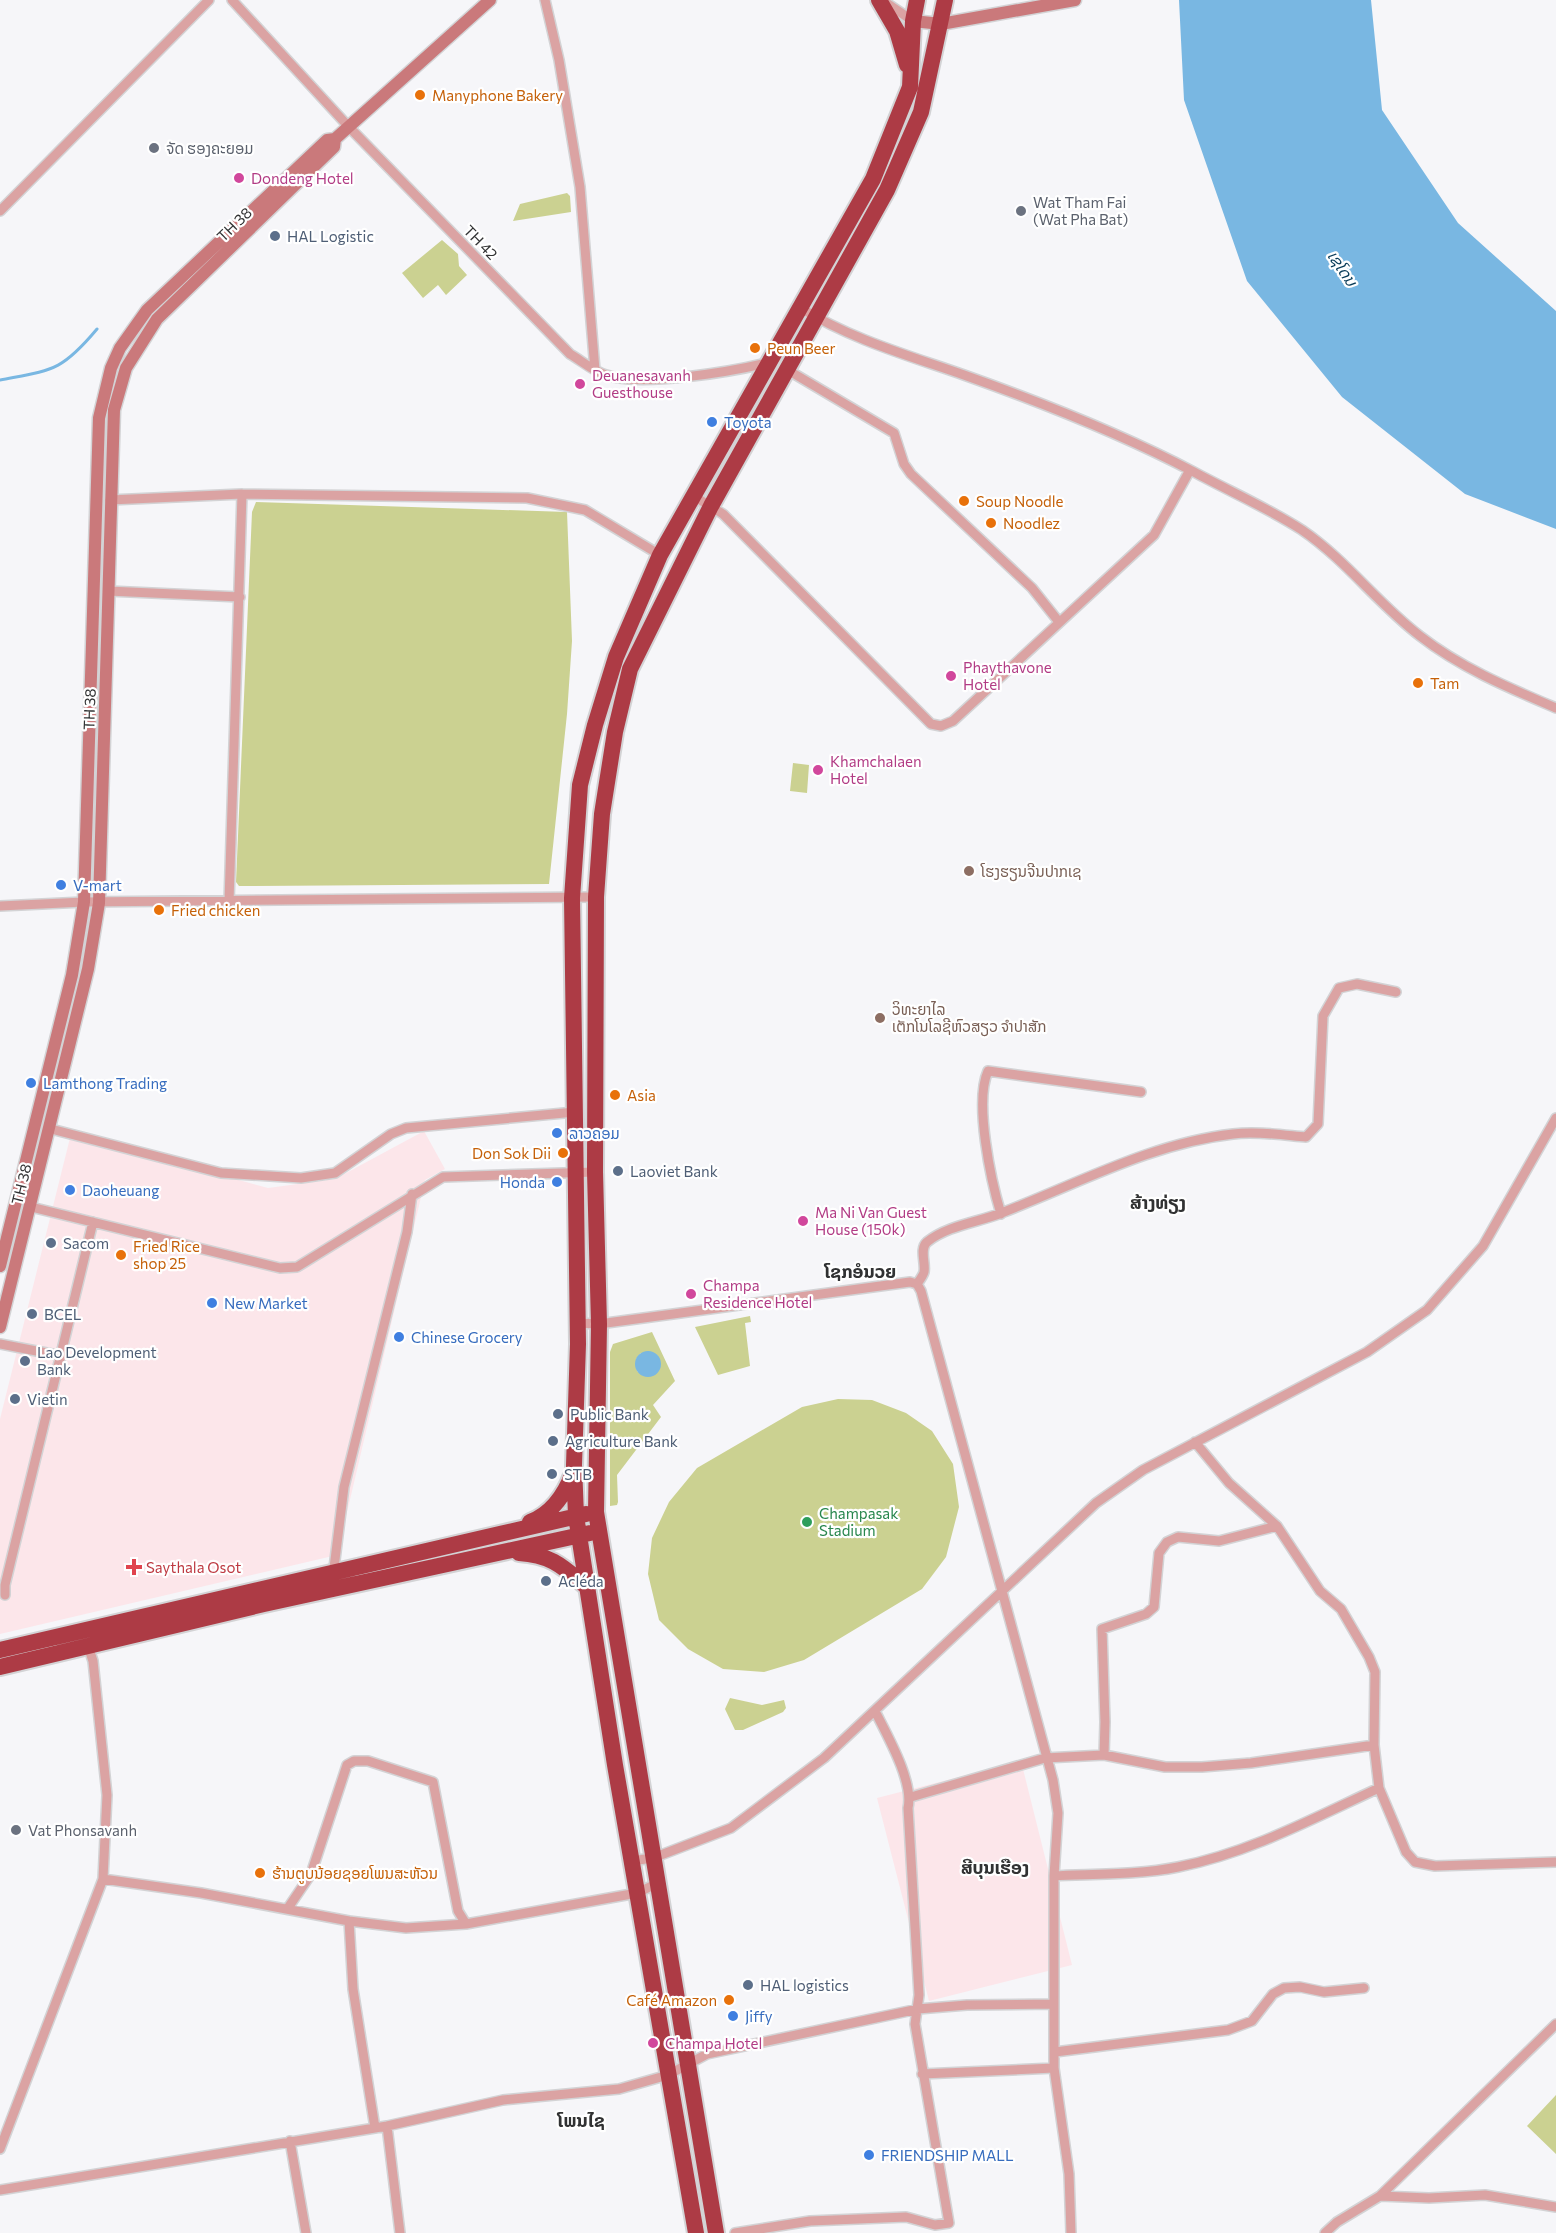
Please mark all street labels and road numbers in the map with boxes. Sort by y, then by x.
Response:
street label: TH 38 [213,203,255,245]
street label: TH 42 [460,221,502,263]
street label: TH 38 [79,688,99,730]
street label: TH 38 [7,1162,35,1206]

